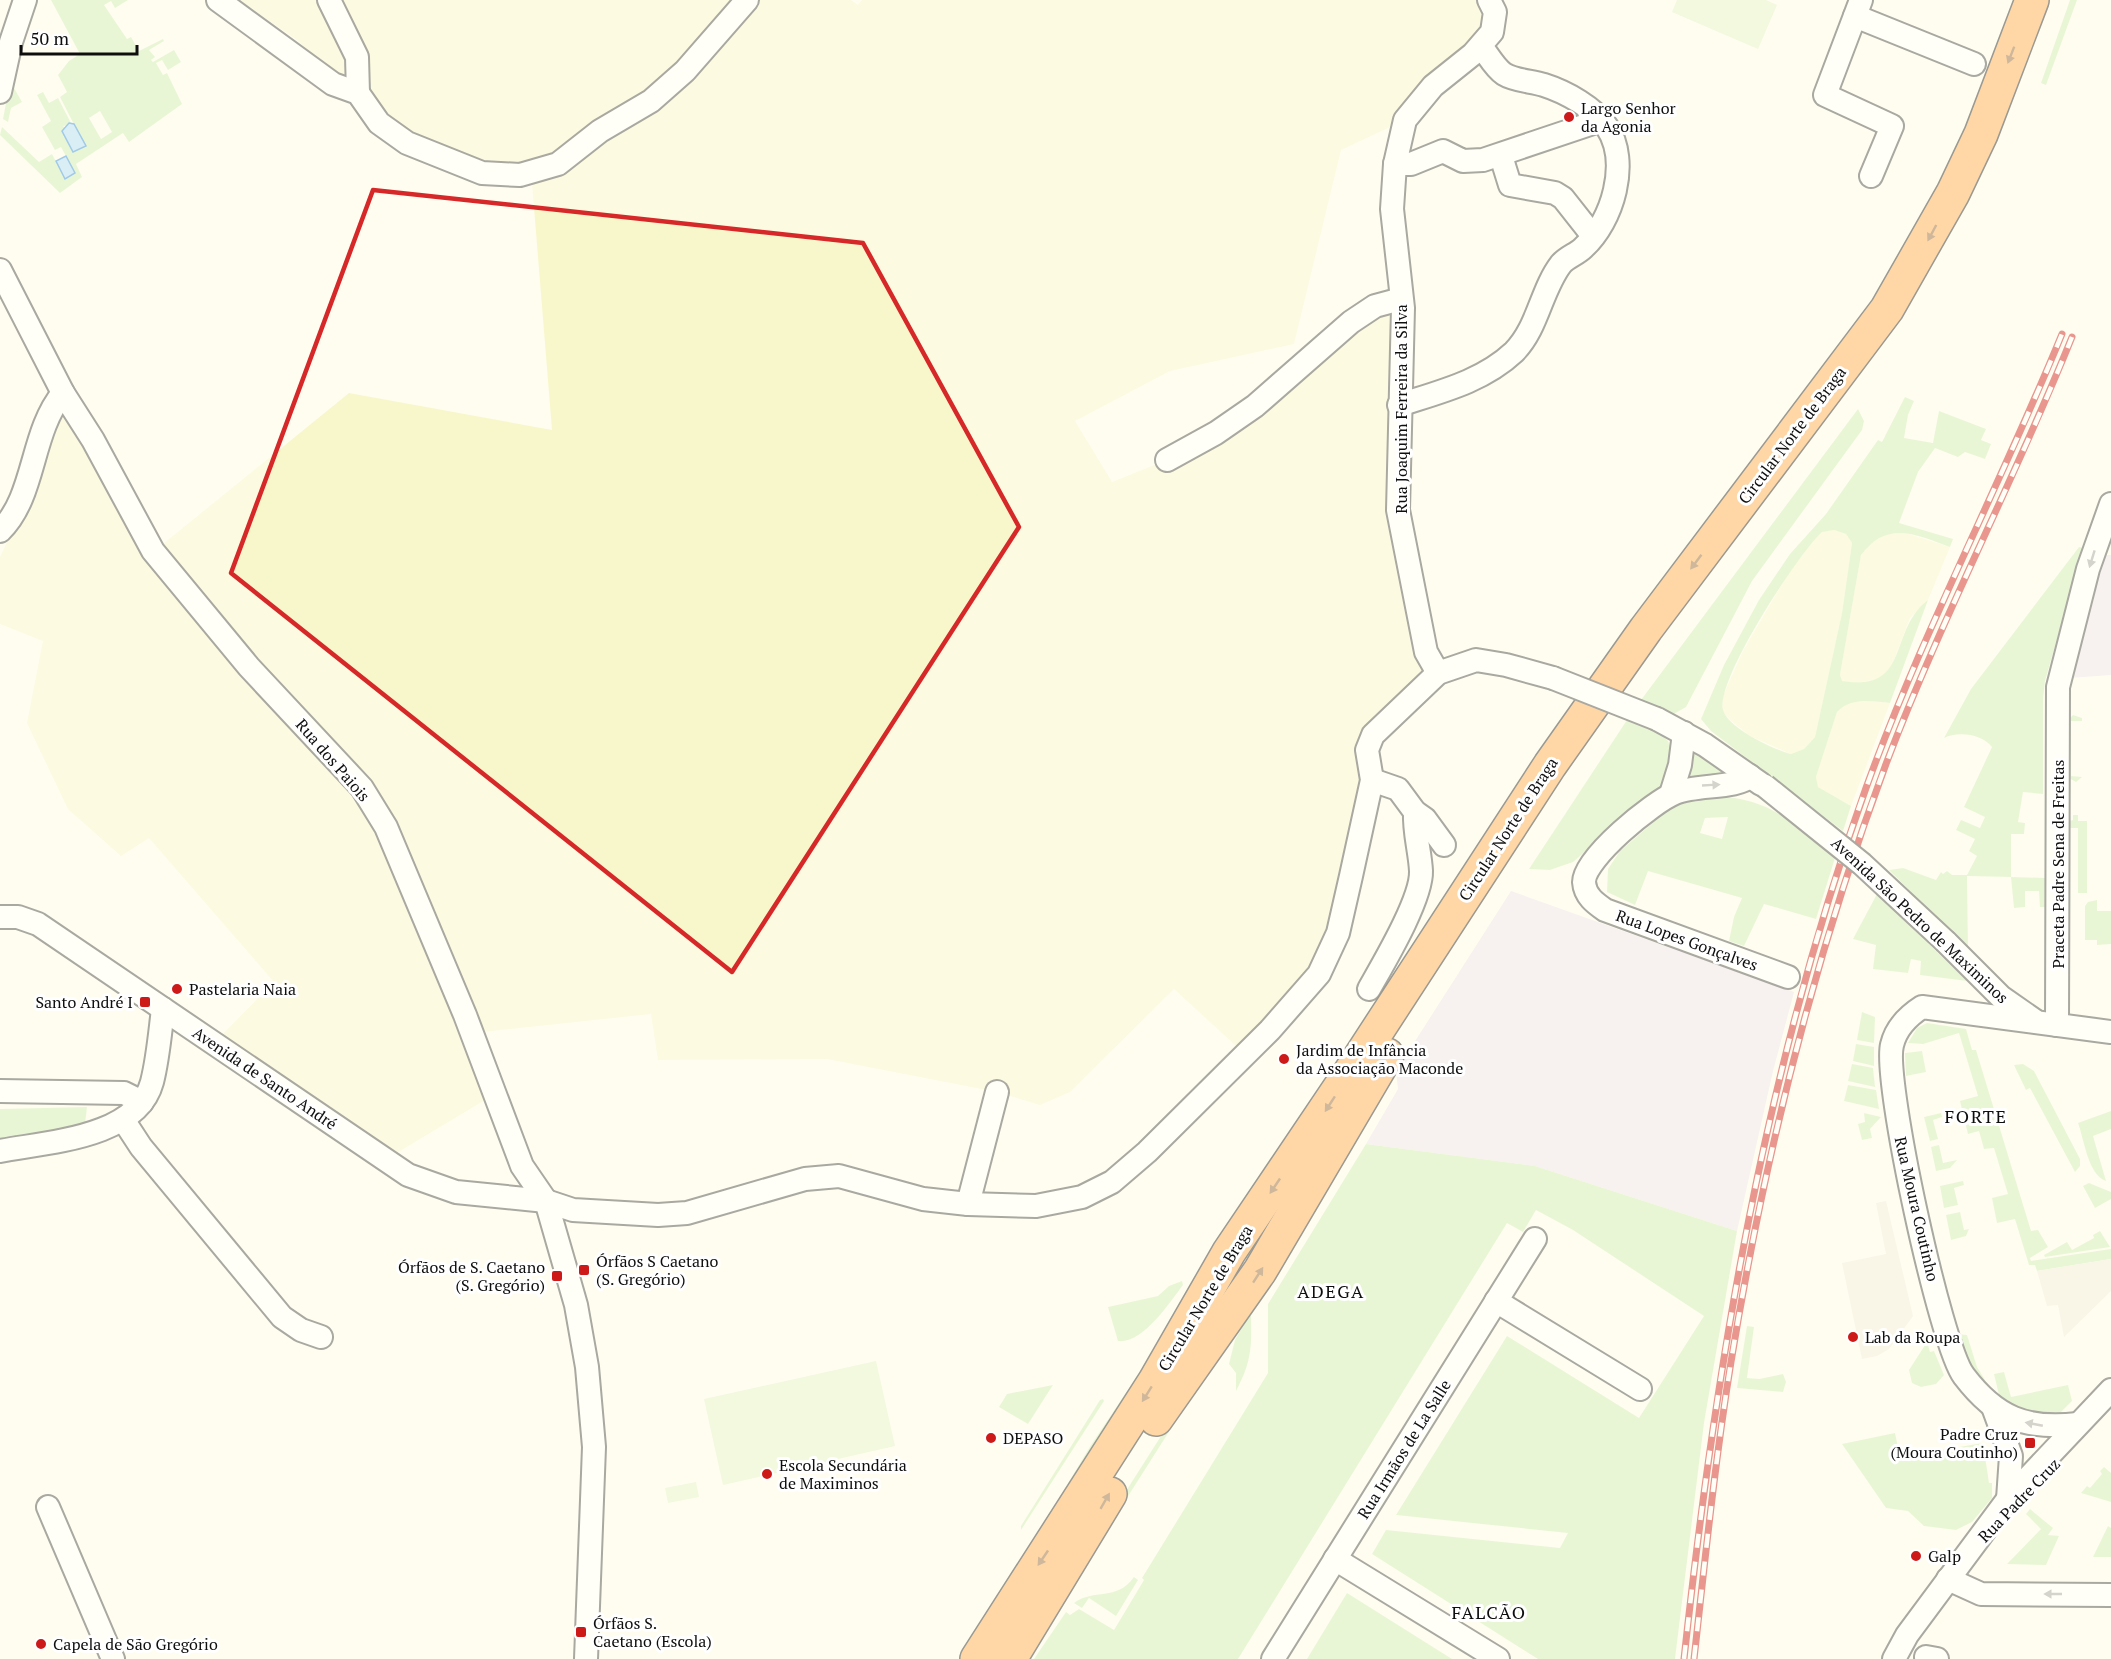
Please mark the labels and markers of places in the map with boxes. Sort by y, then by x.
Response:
place label: Largo Senhor da Agonia [1581,97,1677,137]
marker: Largo Senhor da Agonia [1562,110,1576,124]
place label: Pastelaria Naia [189,978,296,1000]
marker: Pastelaria Naia [170,982,184,996]
place label: Santo André I [35,991,133,1013]
marker: Santo André I [138,995,152,1009]
place label: Jardim de Infância da Associação Maconde [1296,1039,1463,1079]
marker: Jardim de Infância da Associação Maconde [1277,1052,1291,1066]
place label: Órfãos S Caetano (S. Gregório) [596,1250,719,1290]
place label: Órfãos de S. Caetano (S. Gregório) [398,1256,545,1296]
marker: Órfãos S Caetano (S. Gregório) [577,1263,591,1277]
marker: Órfãos de S. Caetano (S. Gregório) [550,1269,564,1283]
place label: Lab da Roupa [1865,1326,1960,1348]
marker: Lab da Roupa [1846,1330,1860,1344]
place label: Padre Cruz (Moura Coutinho) [1891,1423,2018,1463]
place label: DEPASO [1003,1427,1063,1449]
marker: DEPASO [984,1431,998,1445]
marker: Padre Cruz (Moura Coutinho) [2023,1436,2037,1450]
place label: Escola Secundária de Maximinos [779,1454,907,1494]
marker: Escola Secundária de Maximinos [760,1467,774,1481]
place label: Galp [1928,1545,1961,1567]
marker: Galp [1909,1549,1923,1563]
place label: Órfãos S. Caetano (Escola) [593,1612,712,1652]
marker: Órfãos S. Caetano (Escola) [574,1625,588,1639]
place label: Capela de São Gregório [53,1633,218,1655]
marker: Capela de São Gregório [34,1637,48,1651]

